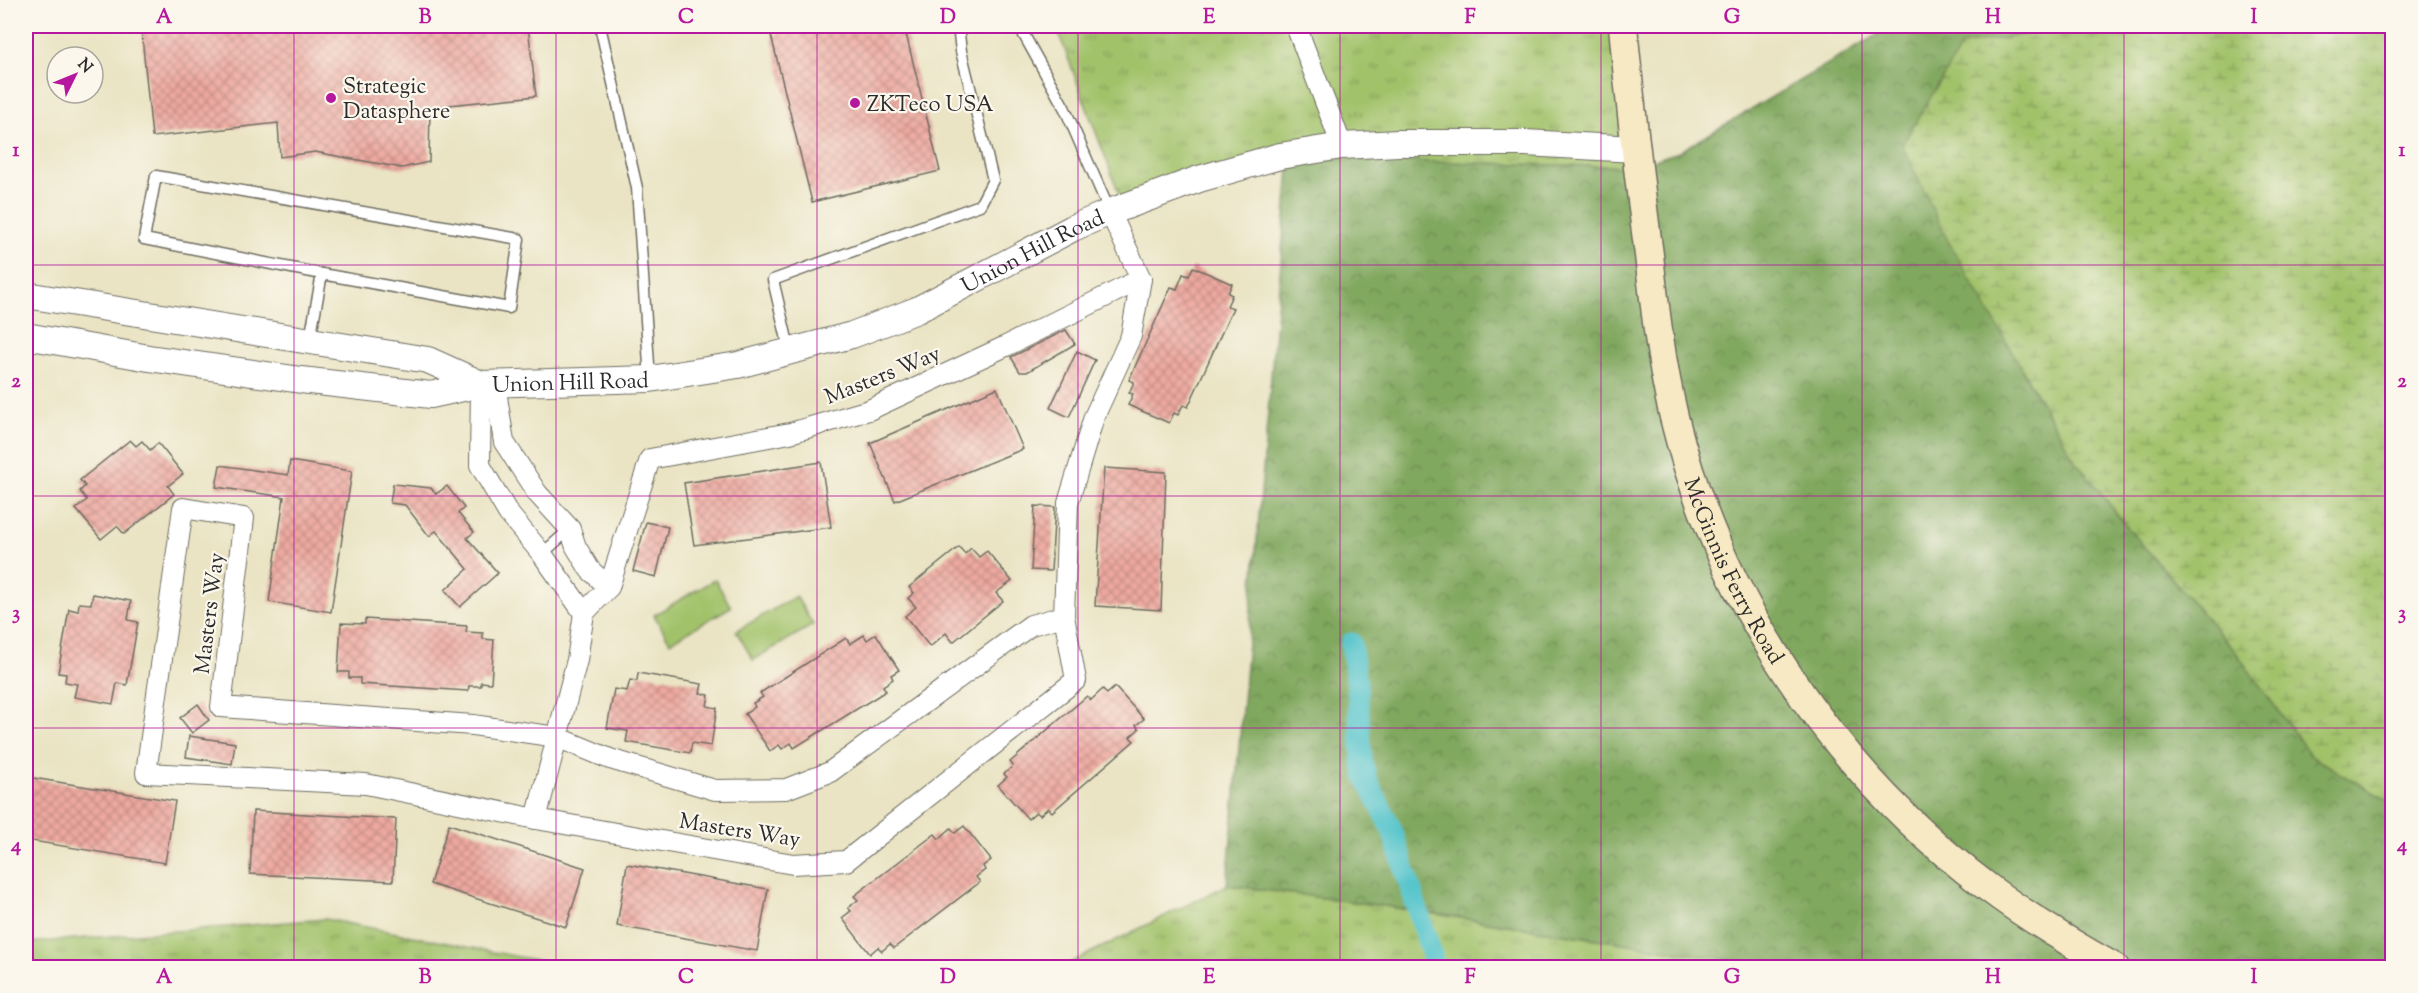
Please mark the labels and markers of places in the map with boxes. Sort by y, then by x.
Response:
place label: Strategic Datasphere [343,72,450,129]
place label: ZKTeco USA [867,90,994,122]
marker: Strategic Datasphere [324,91,338,105]
marker: ZKTeco USA [848,96,862,110]

